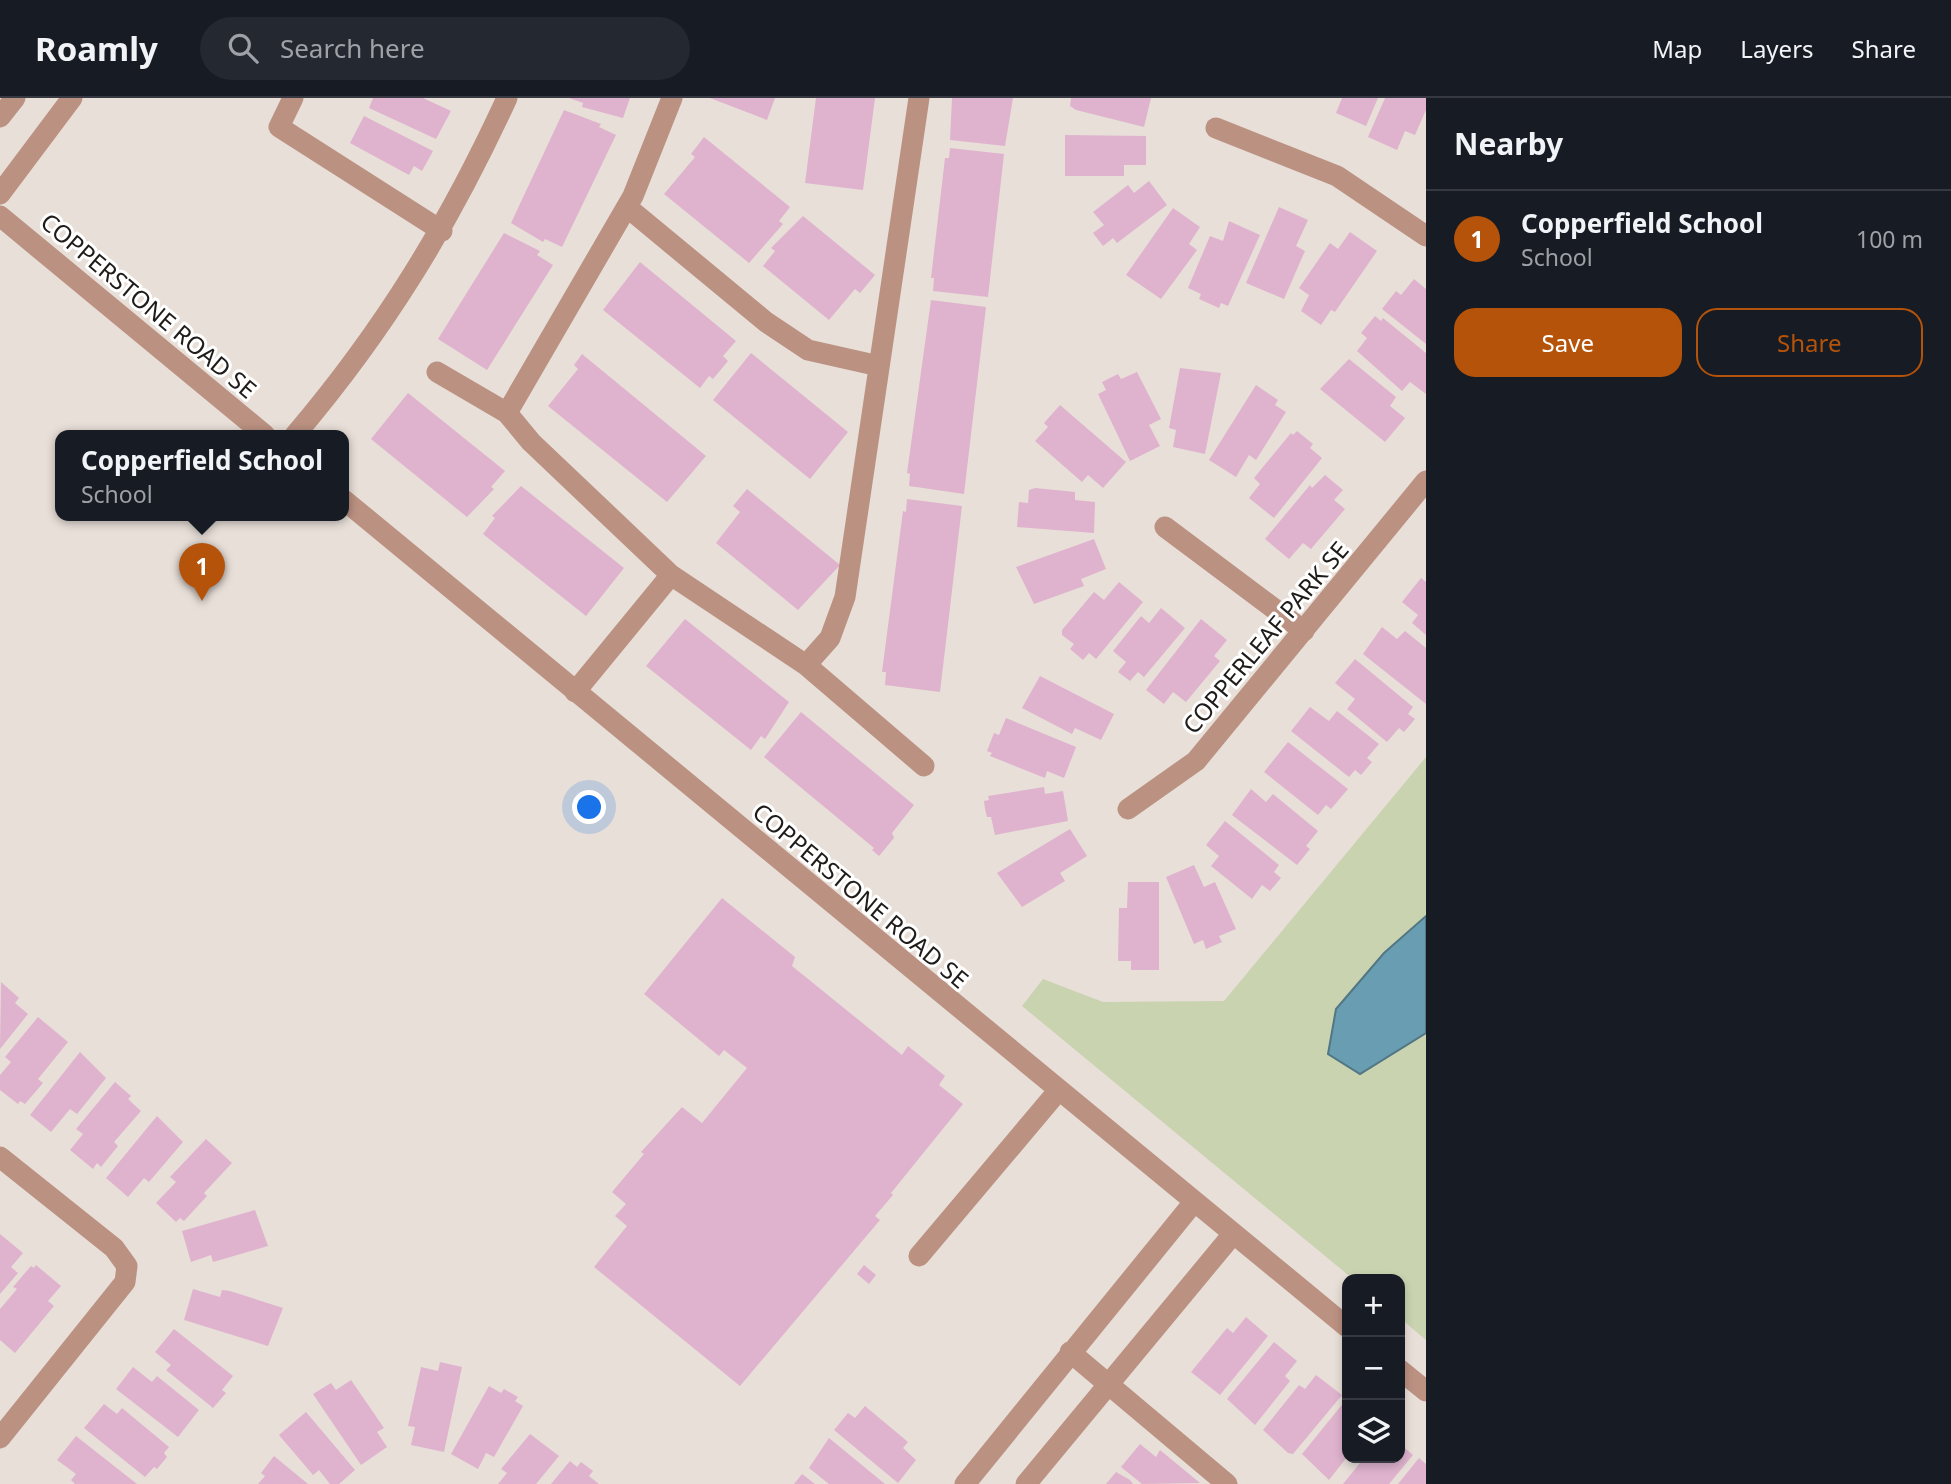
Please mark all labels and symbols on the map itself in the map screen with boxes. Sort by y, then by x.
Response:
street label: COPPERSTONE ROAD SE [34,205,264,405]
street label: COPPERLEAF PARK SE [1175,534,1355,740]
pin: 1 [179,543,225,601]
your location [572,790,606,824]
street label: COPPERSTONE ROAD SE [746,795,976,995]

